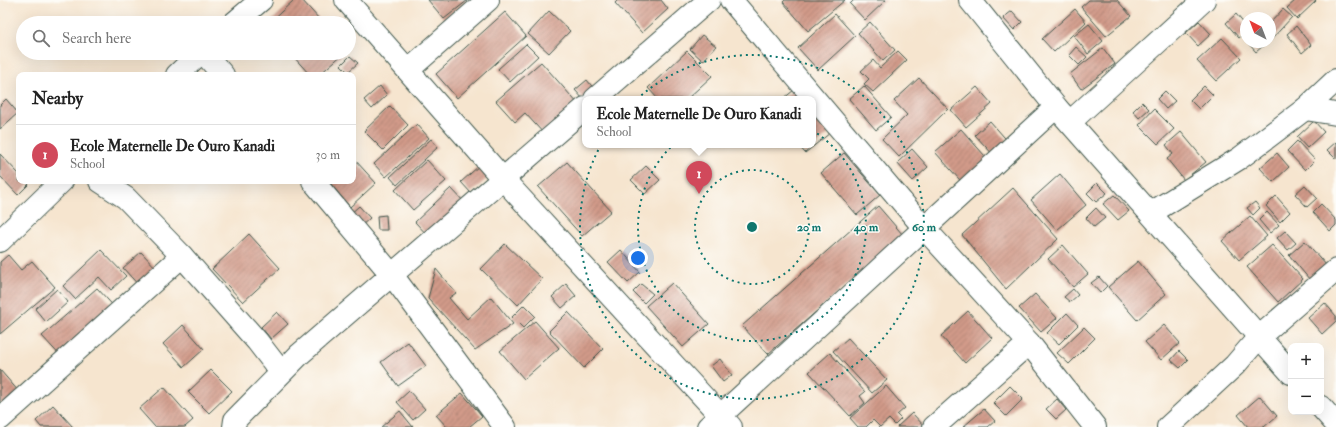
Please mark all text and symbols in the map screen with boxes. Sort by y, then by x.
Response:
north arrow [1240,12,1276,48]
search box [16,16,356,60]
icon: search [30,27,52,49]
text: Search here [62,29,131,48]
text: Nearby [32,88,83,109]
popup [582,96,816,148]
text: Ecole Maternelle De Ouro Kanadi [597,105,802,124]
text: School [597,124,632,140]
text: Ecole Maternelle De Ouro Kanadi [70,137,275,156]
text: 1 [43,147,47,163]
text: 30 m [316,147,340,163]
text: School [70,156,105,172]
pin: 1 [686,161,712,194]
centre of rings [745,220,759,234]
text: 20 m [797,220,822,235]
text: 40 m [853,220,879,235]
text: 60 m [912,220,937,235]
your location [628,248,648,268]
map controls [1288,343,1324,415]
button: + [1288,343,1324,379]
button: − [1288,379,1324,415]

